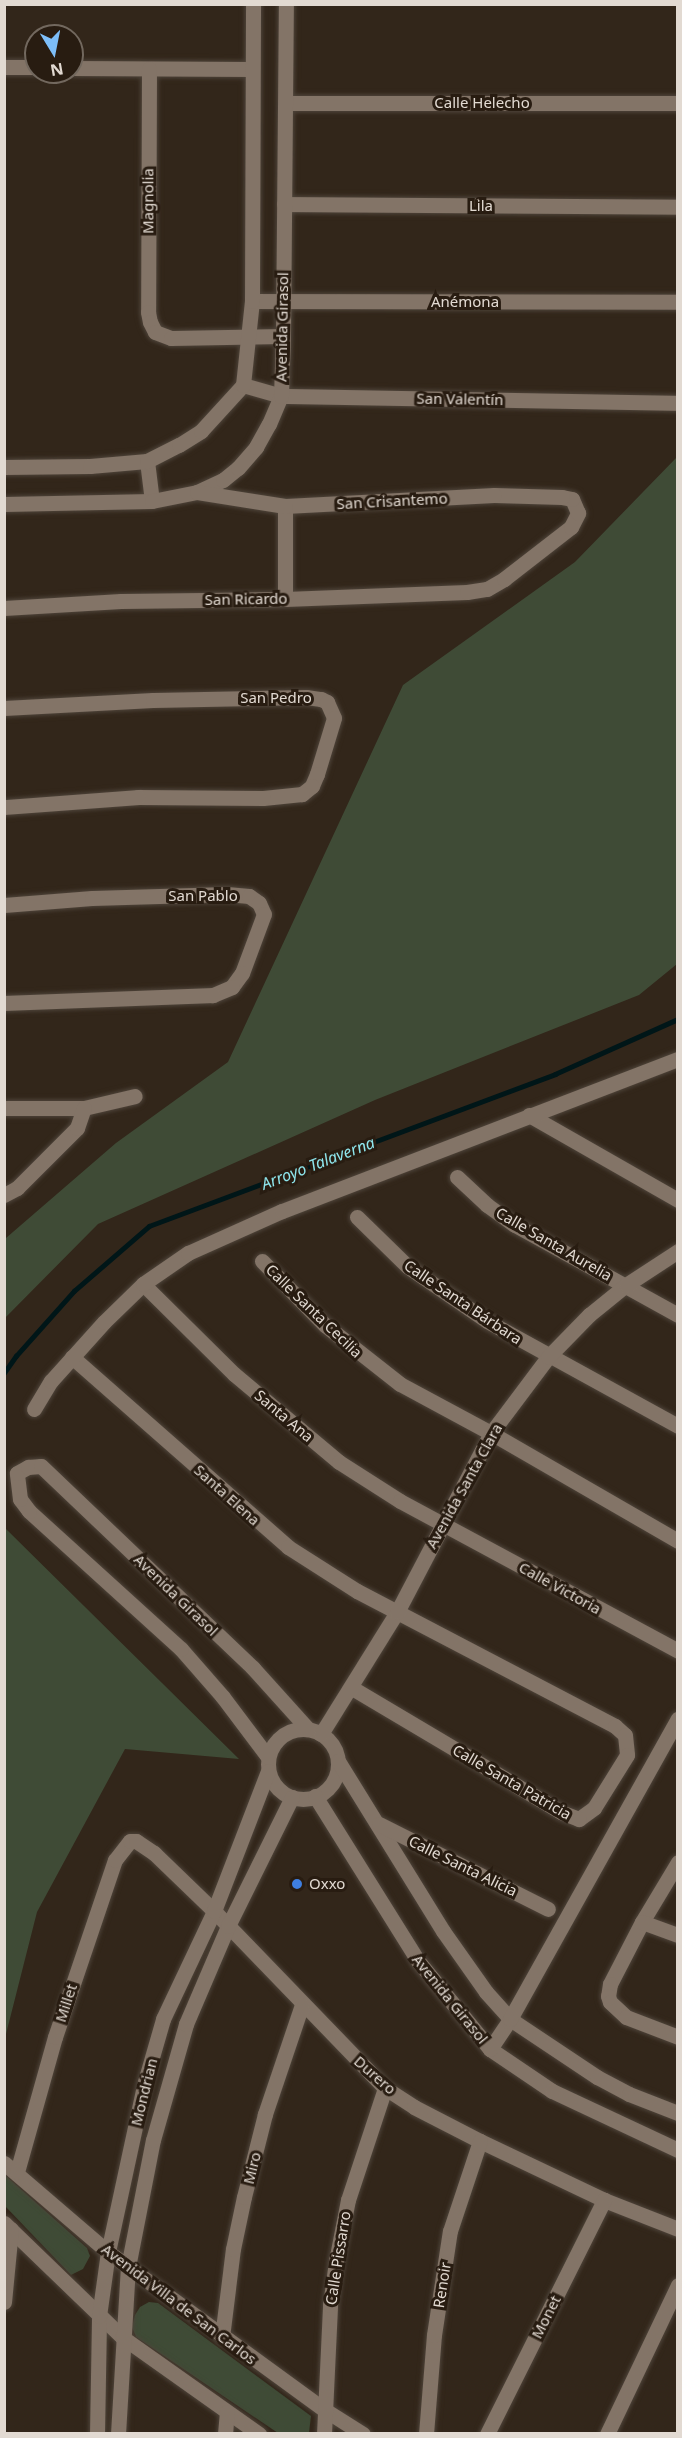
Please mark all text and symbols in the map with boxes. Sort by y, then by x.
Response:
north arrow [24,24,84,84]
text: N [48,58,65,82]
street label: Calle Helecho [434,94,530,112]
street label: Magnolia [139,168,157,234]
street label: Lila [469,197,493,215]
street label: Avenida Girasol [272,272,292,382]
street label: Anémona [431,293,499,311]
street label: San Valentín [416,389,504,409]
street label: San Crisantemo [336,489,448,513]
street label: San Ricardo [204,589,288,609]
street label: San Pedro [240,689,312,707]
street label: San Pablo [168,887,238,905]
water label: Arroyo Talaverna [259,1133,377,1193]
street label: Calle Santa Aurelia [493,1203,615,1285]
street label: Calle Santa Bárbara [401,1256,525,1348]
street label: Calle Santa Cecilia [262,1260,366,1362]
street label: Santa Ana [251,1386,317,1446]
street label: Avenida Santa Clara [422,1420,506,1552]
street label: Santa Elena [191,1461,263,1529]
street label: Avenida Girasol [130,1550,222,1640]
street label: Calle Victoria [516,1558,604,1618]
street label: Calle Santa Patricia [449,1741,575,1823]
street label: Calle Santa Alicia [406,1832,520,1900]
place label: Oxxo [309,1875,345,1893]
marker: Oxxo [290,1877,304,1891]
street label: Avenida Girasol [409,1951,491,2047]
street label: Millet [51,1982,81,2024]
street label: Durero [350,2052,400,2098]
street label: Mondrian [127,2056,161,2128]
street label: Miro [239,2150,265,2186]
street label: Calle Pissarro [322,2210,354,2306]
street label: Avenida Villa de San Carlos [98,2240,260,2368]
street label: Renoir [429,2261,455,2309]
street label: Monet [528,2292,564,2342]

